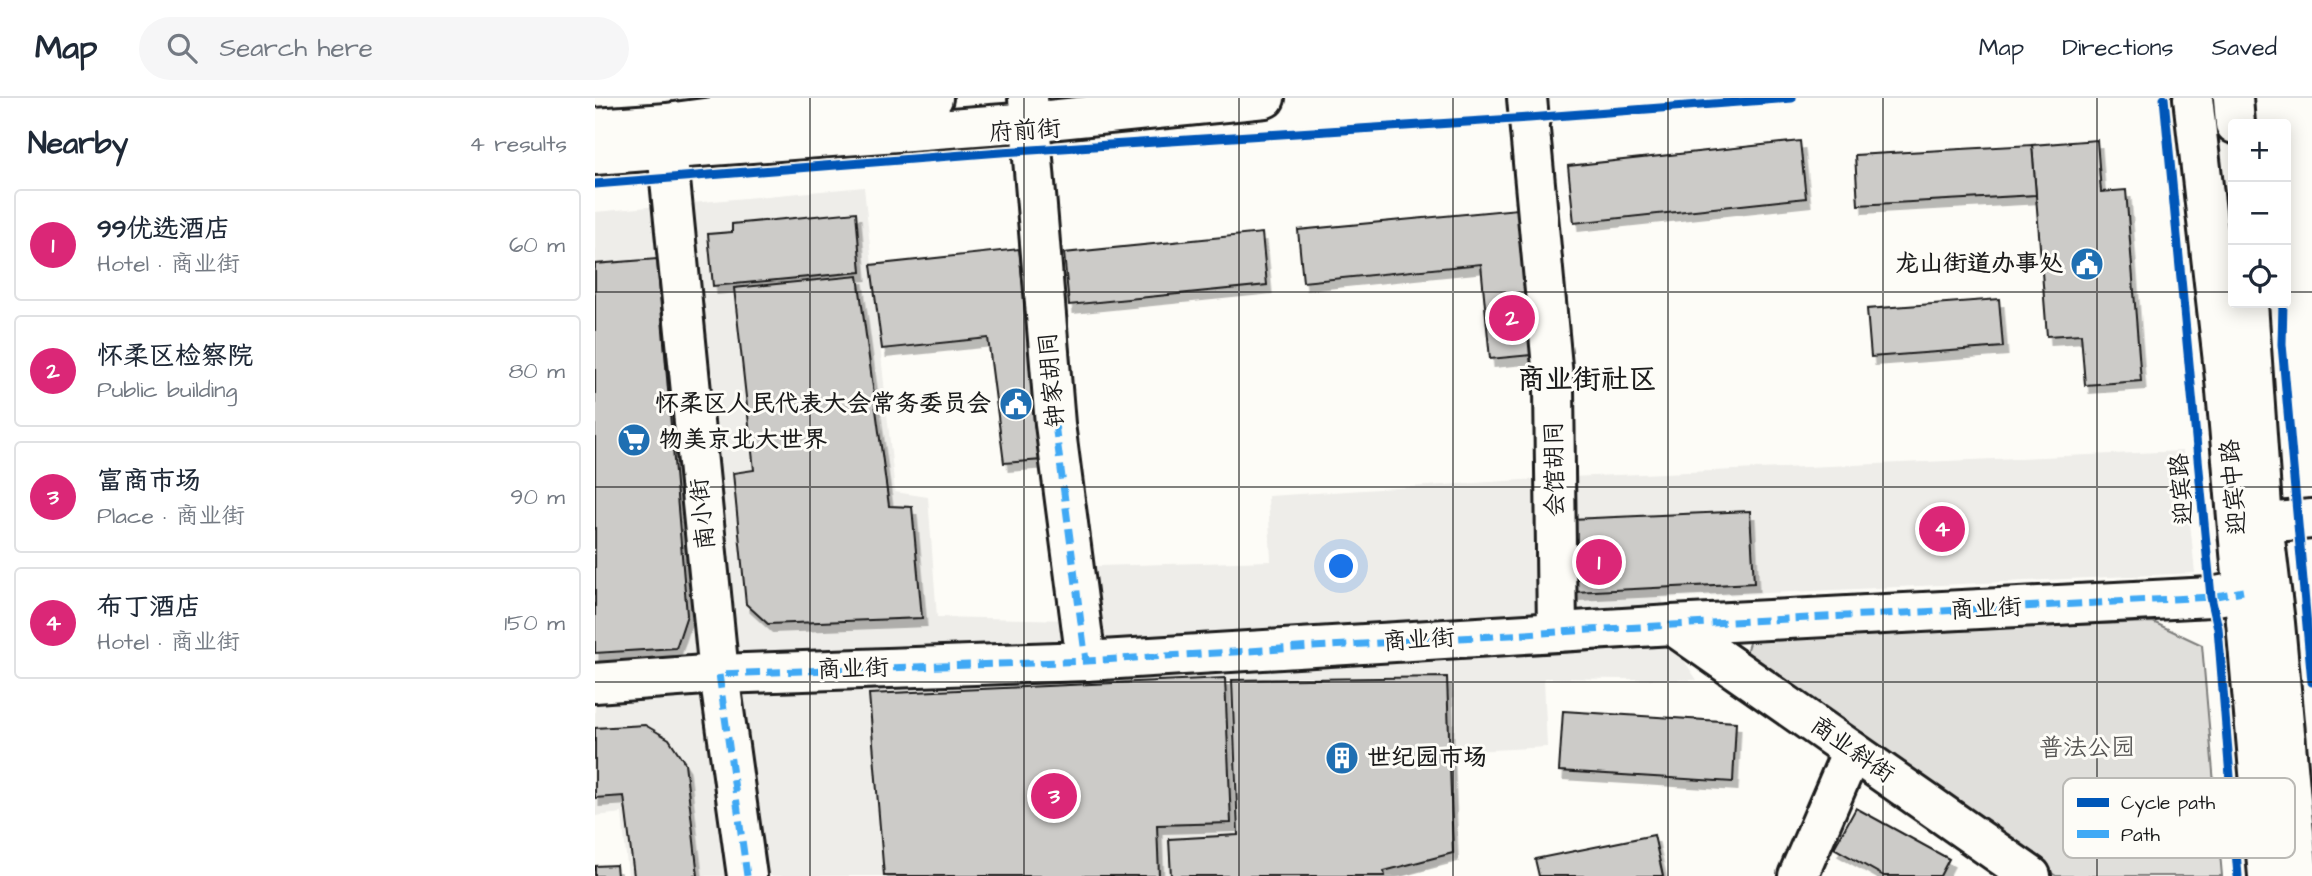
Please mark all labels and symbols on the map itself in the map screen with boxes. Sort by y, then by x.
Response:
street label: 府前街 [988,112,1062,150]
public building icon: 龙山街道办事处 [2068,245,2106,283]
place label: 龙山街道办事处 [1895,247,2064,281]
pin: 2 [1489,292,1535,344]
street label: 钟家胡同 [1031,331,1073,429]
district label: 商业街社区 [1517,360,1657,399]
public building icon: 怀柔区人民代表大会常务委员会 [997,385,1035,423]
place label: 怀柔区人民代表大会常务委员会 [655,387,991,421]
supermarket icon: 物美京北大世界 [615,421,653,459]
street label: 会馆胡同 [1537,421,1573,517]
place label: 物美京北大世界 [659,423,827,457]
street label: 迎宾中路 [2213,438,2255,536]
street label: 迎宾路 [2162,452,2202,526]
street label: 南小街 [682,476,724,552]
pin: 4 [1919,503,1965,555]
pin: 1 [1576,536,1622,588]
your location [1324,549,1358,583]
street label: 商业街 [1949,590,2023,628]
street label: 商业街 [1382,621,1456,659]
street label: 商业街 [816,651,890,687]
street label: 商业斜街 [1803,709,1901,791]
park label: 普法公园 [2039,731,2135,765]
building icon: 世纪园市场 [1323,739,1361,777]
place label: 世纪园市场 [1367,741,1487,775]
pin: 3 [1031,770,1077,822]
legend [2063,778,2295,858]
text: Cycle path [2121,790,2216,818]
text: Path [2121,822,2160,849]

